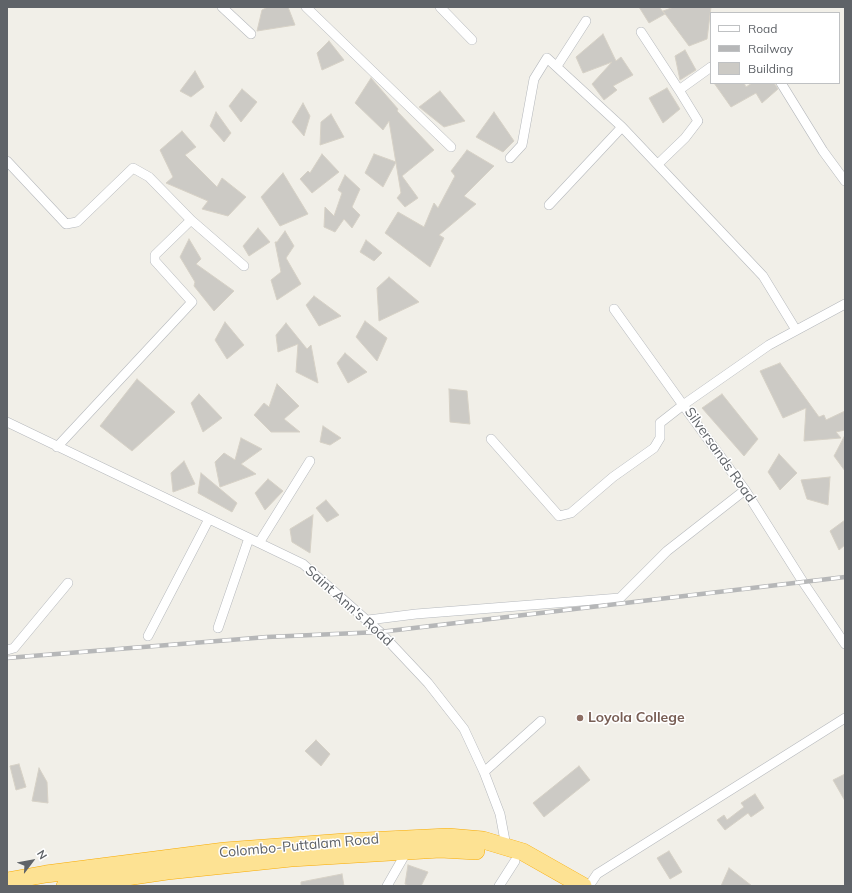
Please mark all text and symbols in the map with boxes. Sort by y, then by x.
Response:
legend [710,12,840,84]
text: Road [748,21,777,36]
text: Railway [748,41,793,56]
text: Building [748,61,793,76]
street label: Silversands Road [681,404,759,506]
street label: Saint Ann's Road [302,562,396,650]
place label: Loyola College [588,710,685,726]
marker: Loyola College [575,713,585,723]
street label: Colombo-Puttalam Road [218,831,380,861]
north arrow [12,841,52,881]
text: N [34,847,50,862]

